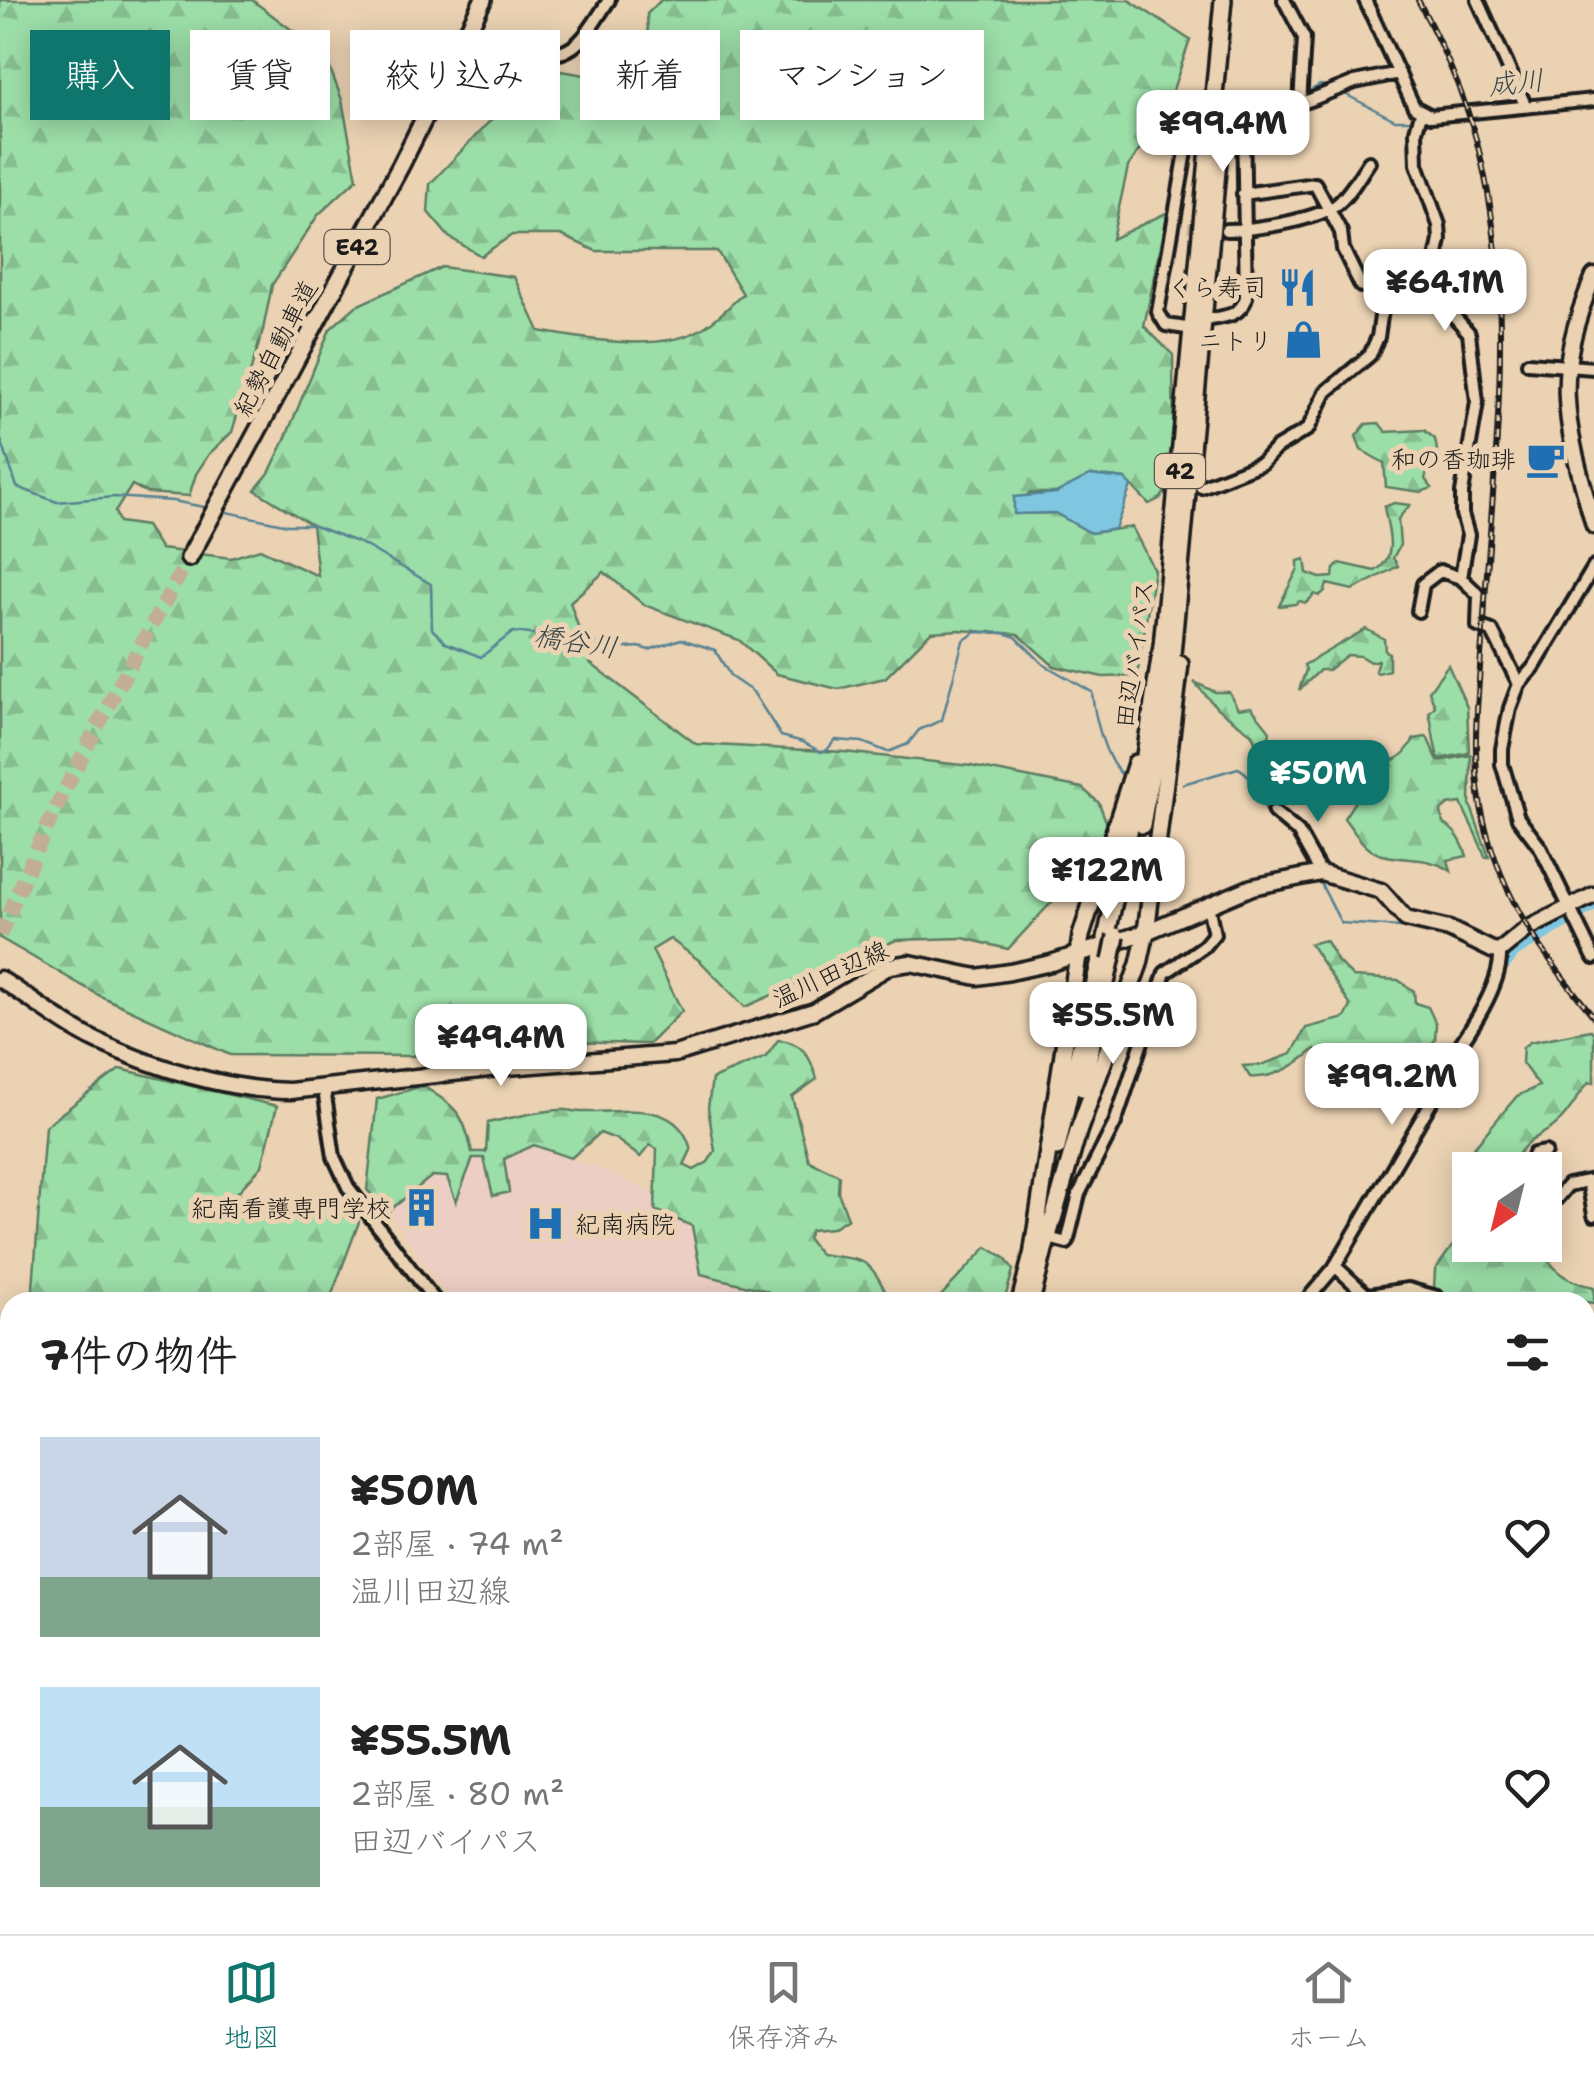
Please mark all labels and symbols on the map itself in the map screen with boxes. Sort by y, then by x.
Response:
water label: 成川 [1486,60,1546,104]
pin: ¥99.4M [1142,90,1304,175]
road number: E42 [324,230,390,264]
pin: ¥64.1M [1364,249,1526,334]
restaurant icon: くら寿司 [1276,266,1318,308]
place label: くら寿司 [1167,270,1267,304]
street label: 紀勢自動車道 [225,274,325,422]
shop icon: ニトリ [1282,319,1324,361]
place label: ニトリ [1198,323,1273,357]
cafe icon: 和の香珈琲 [1525,438,1567,480]
place label: 和の香珈琲 [1391,442,1516,476]
road number: 42 [1155,454,1205,488]
street label: 田辺バイパス [1107,578,1161,730]
water label: 橋谷川 [532,616,620,666]
pin: ¥50M [1259,740,1377,825]
pin: ¥122M [1037,837,1177,922]
street label: 温川田辺線 [766,932,894,1016]
pin: ¥55.5M [1032,982,1194,1067]
pin: ¥49.4M [420,1004,582,1089]
pin: ¥99.2M [1311,1043,1473,1128]
north arrow [1452,1152,1562,1262]
building icon: 紀南看護専門学校 [400,1187,442,1229]
place label: 紀南看護専門学校 [191,1191,391,1225]
hospital icon: 紀南病院 [524,1203,566,1245]
place label: 紀南病院 [575,1207,675,1241]

